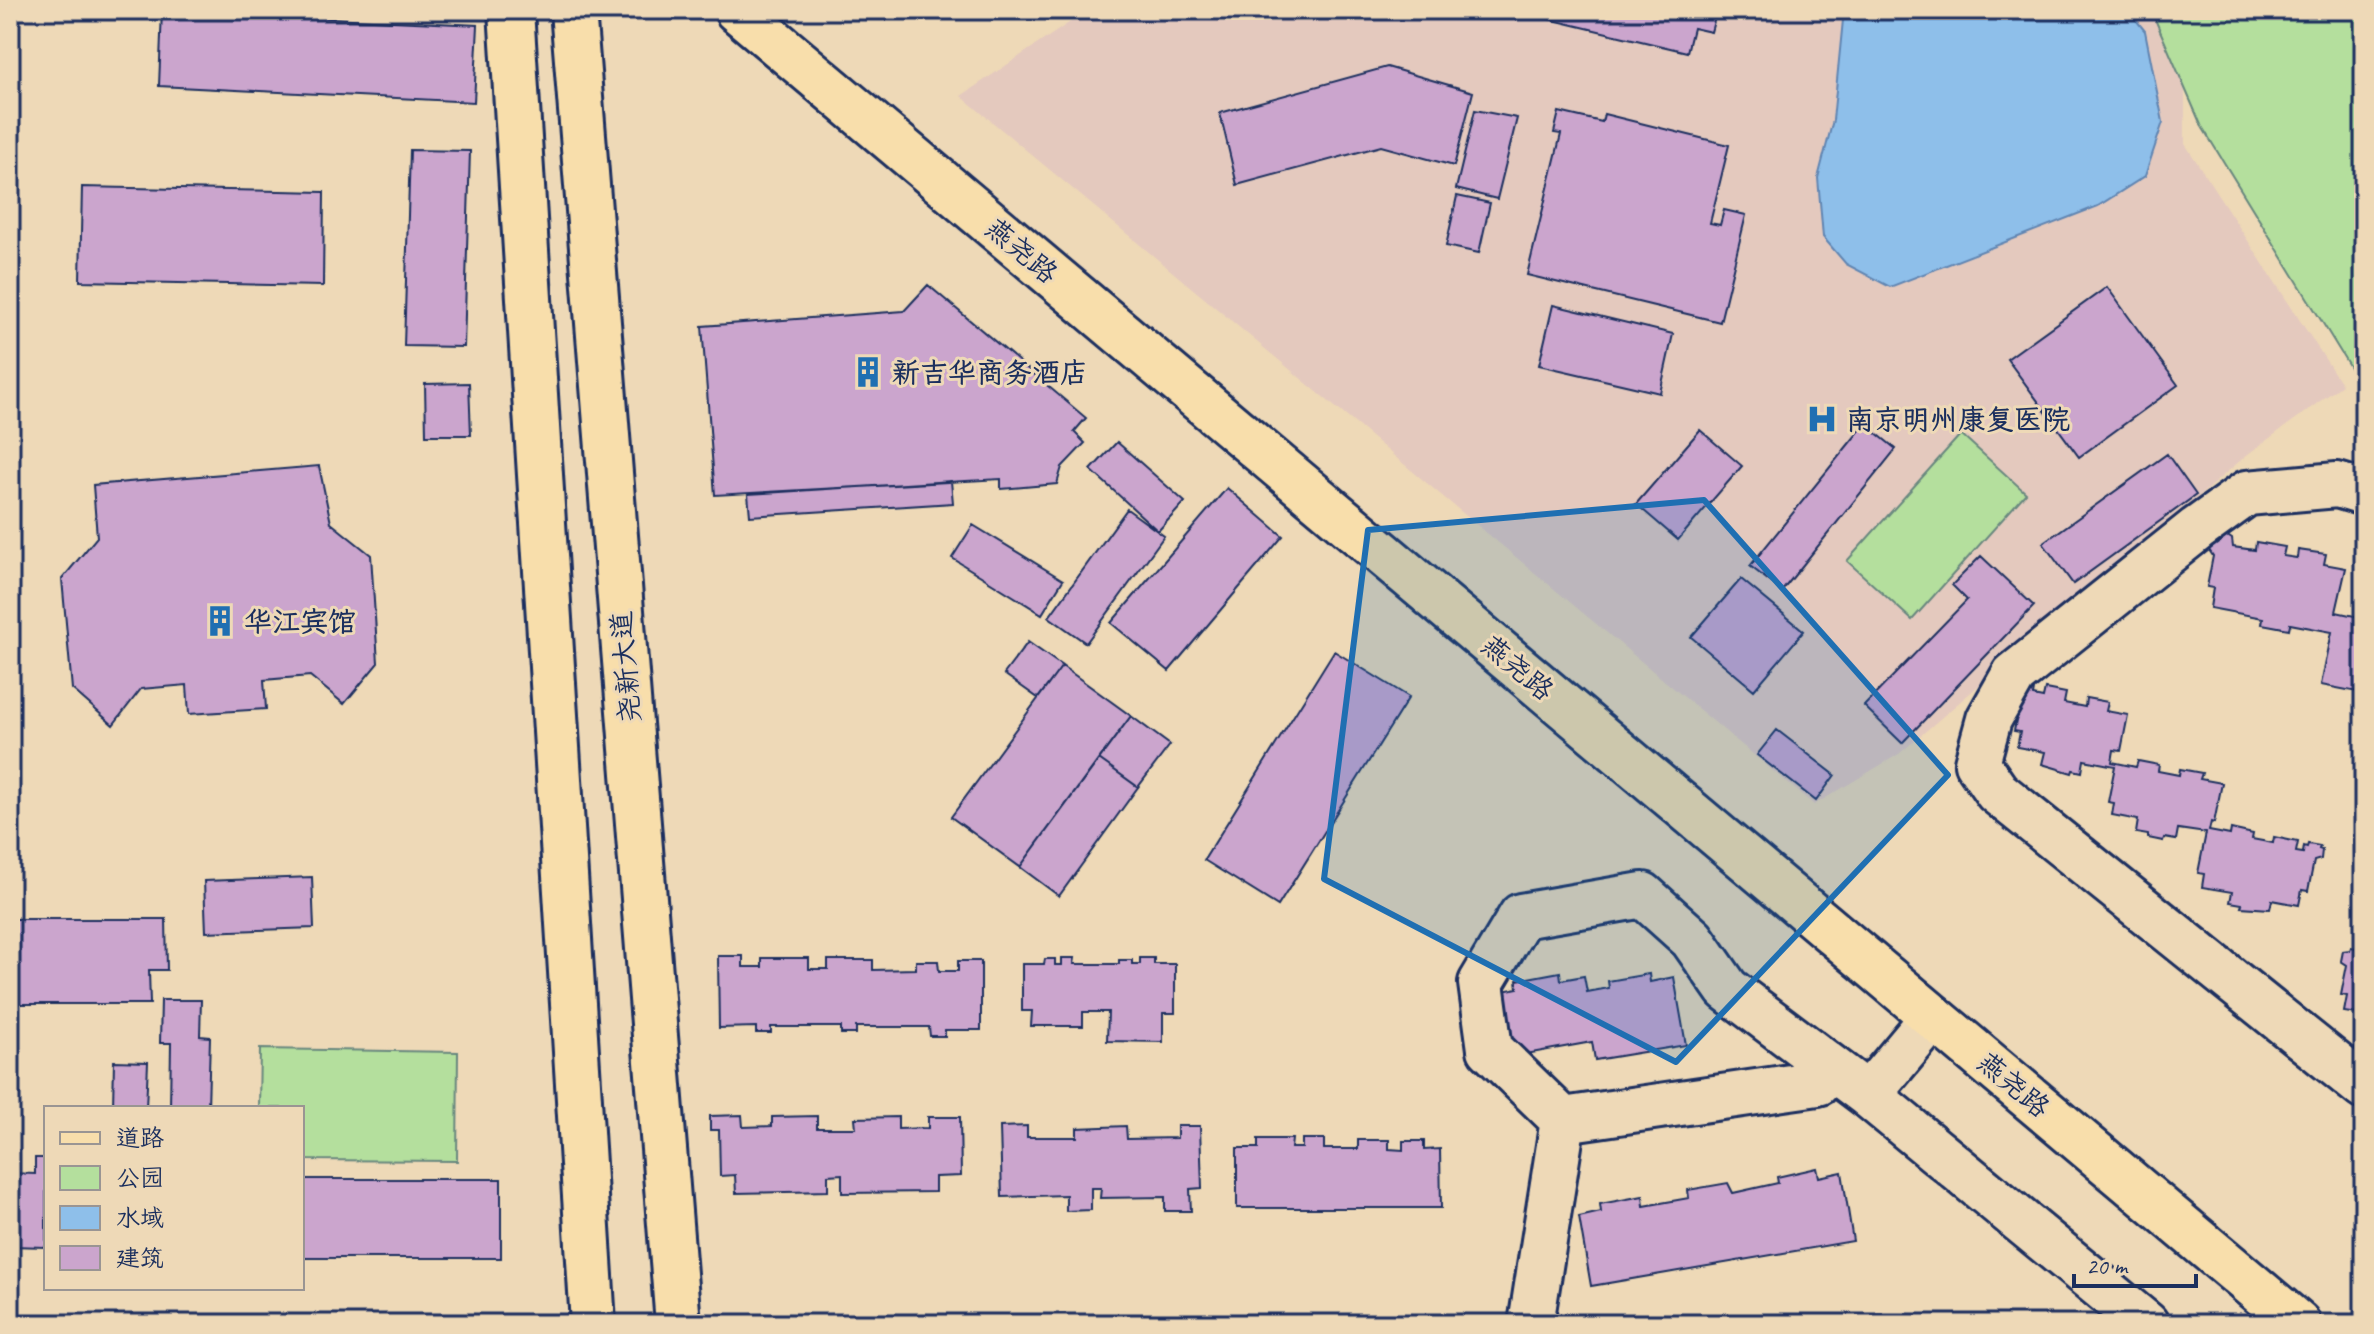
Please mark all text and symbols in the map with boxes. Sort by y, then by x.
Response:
street label: 燕尧路 [978,210,1065,291]
building icon: 新吉华商务酒店 [851,355,885,389]
place label: 新吉华商务酒店 [892,355,1088,390]
hospital icon: 南京明州康复医院 [1805,402,1839,436]
place label: 南京明州康复医院 [1846,402,2070,437]
building icon: 华江宾馆 [203,604,237,638]
place label: 华江宾馆 [244,604,356,639]
street label: 尧新大道 [603,610,648,724]
street label: 燕尧路 [1474,627,1561,708]
street label: 燕尧路 [1970,1044,2057,1125]
legend [44,1106,304,1290]
text: 道路 [116,1123,164,1153]
text: 公园 [116,1163,164,1193]
text: 水域 [116,1203,164,1233]
scale bar [2074,1238,2196,1288]
text: 建筑 [116,1243,164,1273]
text: 20 m [2086,1251,2129,1281]

